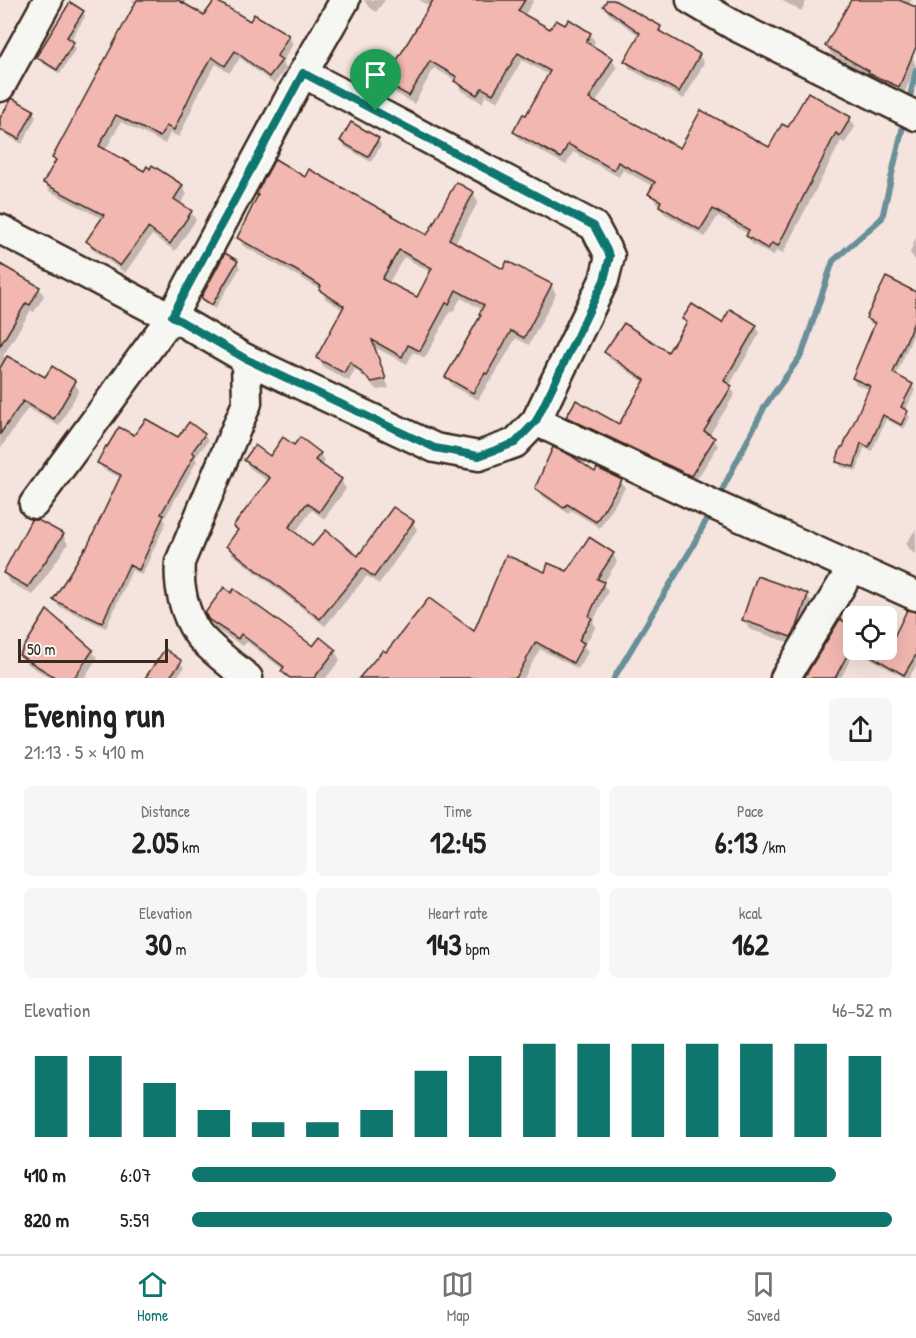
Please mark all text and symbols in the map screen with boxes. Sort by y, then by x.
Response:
pin [350,49,401,111]
icon: arrive [359,58,392,91]
map controls [843,606,897,660]
button: locate [843,606,897,660]
scale bar [18,636,168,664]
text: 50 m [27,638,56,660]
text: Evening run [24,693,165,737]
button: share [829,698,892,761]
text: 21:13 · 5 × 410 m [24,738,144,765]
text: Distance [141,800,190,822]
text: Time [444,800,472,822]
text: Pace [737,800,764,822]
text: 2.05 [132,822,178,862]
text: 12:45 [430,822,486,862]
text: 6:13 [715,822,758,862]
text: km [178,836,200,858]
text: /km [758,836,786,858]
text: Elevation [139,902,192,924]
text: Heart rate [428,902,488,924]
text: kcal [739,902,762,924]
text: 30 [145,924,172,964]
text: 143 [426,924,462,964]
text: 162 [732,924,769,964]
text: m [172,938,186,960]
text: bpm [462,938,490,960]
text: Elevation [24,996,90,1023]
text: 46–52 m [832,996,892,1023]
text: 410 m [24,1161,66,1188]
text: 6:07 [120,1161,151,1188]
text: 820 m [24,1206,69,1233]
text: 5:59 [120,1206,149,1233]
tab: Home [136,1268,169,1326]
tab: Map [441,1268,474,1326]
tab: Saved [747,1268,780,1326]

